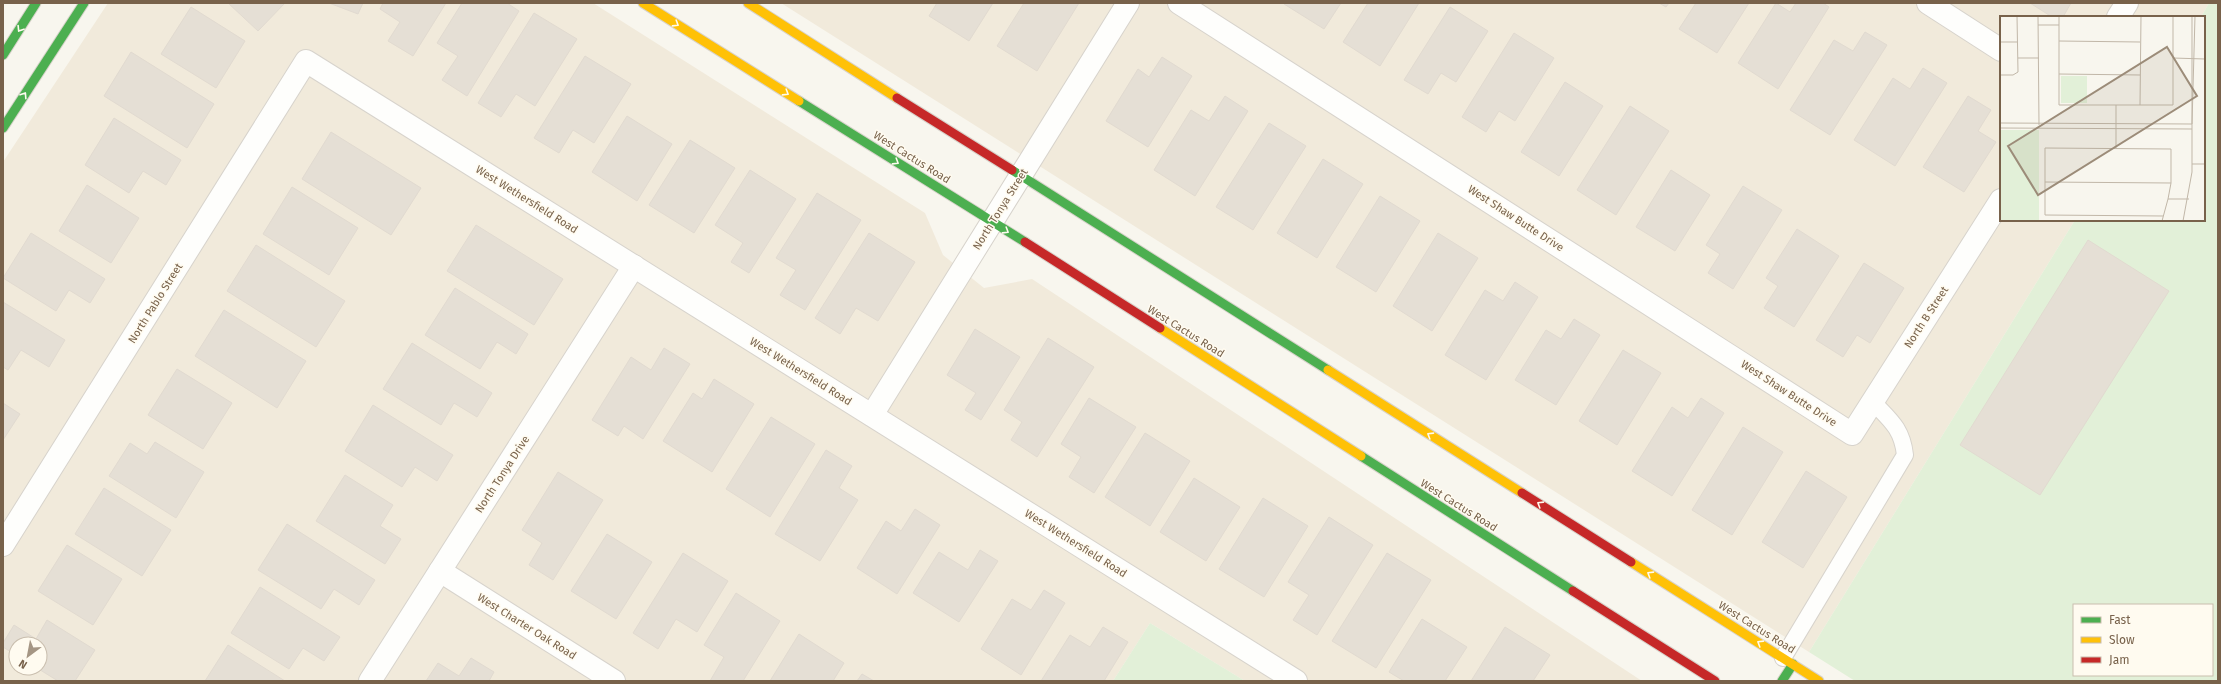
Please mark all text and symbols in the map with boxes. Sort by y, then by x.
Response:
inset map [2000,16,2205,221]
one-way arrow [672,19,679,26]
one-way arrow [17,25,24,32]
one-way arrow [782,88,789,95]
one-way arrow [19,92,27,99]
street label: West Cactus Road [871,129,953,186]
one-way arrow [892,157,899,164]
street label: West Wethersfield Road [473,163,580,236]
street label: North Tonya Street [970,166,1031,252]
street label: West Shaw Butte Drive [1465,183,1566,254]
one-way arrow [1002,226,1009,233]
street label: North Pablo Street [125,261,185,346]
street label: North B Street [1902,284,1951,351]
street label: West Cactus Road [1145,303,1227,360]
street label: West Wethersfield Road [747,335,854,408]
street label: West Shaw Butte Drive [1738,358,1839,429]
one-way arrow [1427,432,1434,440]
street label: North Tonya Drive [473,433,532,515]
street label: West Cactus Road [1418,477,1500,534]
one-way arrow [1537,502,1544,509]
street label: West Wethersfield Road [1022,507,1129,580]
one-way arrow [1647,571,1654,579]
street label: West Charter Oak Road [475,591,579,662]
street label: West Cactus Road [1716,599,1798,656]
legend [2073,604,2213,676]
text: Fast [2109,613,2131,627]
text: Slow [2109,633,2135,647]
north arrow [8,636,48,676]
one-way arrow [1757,641,1764,648]
text: Jam [2109,653,2129,667]
text: N [16,657,30,672]

